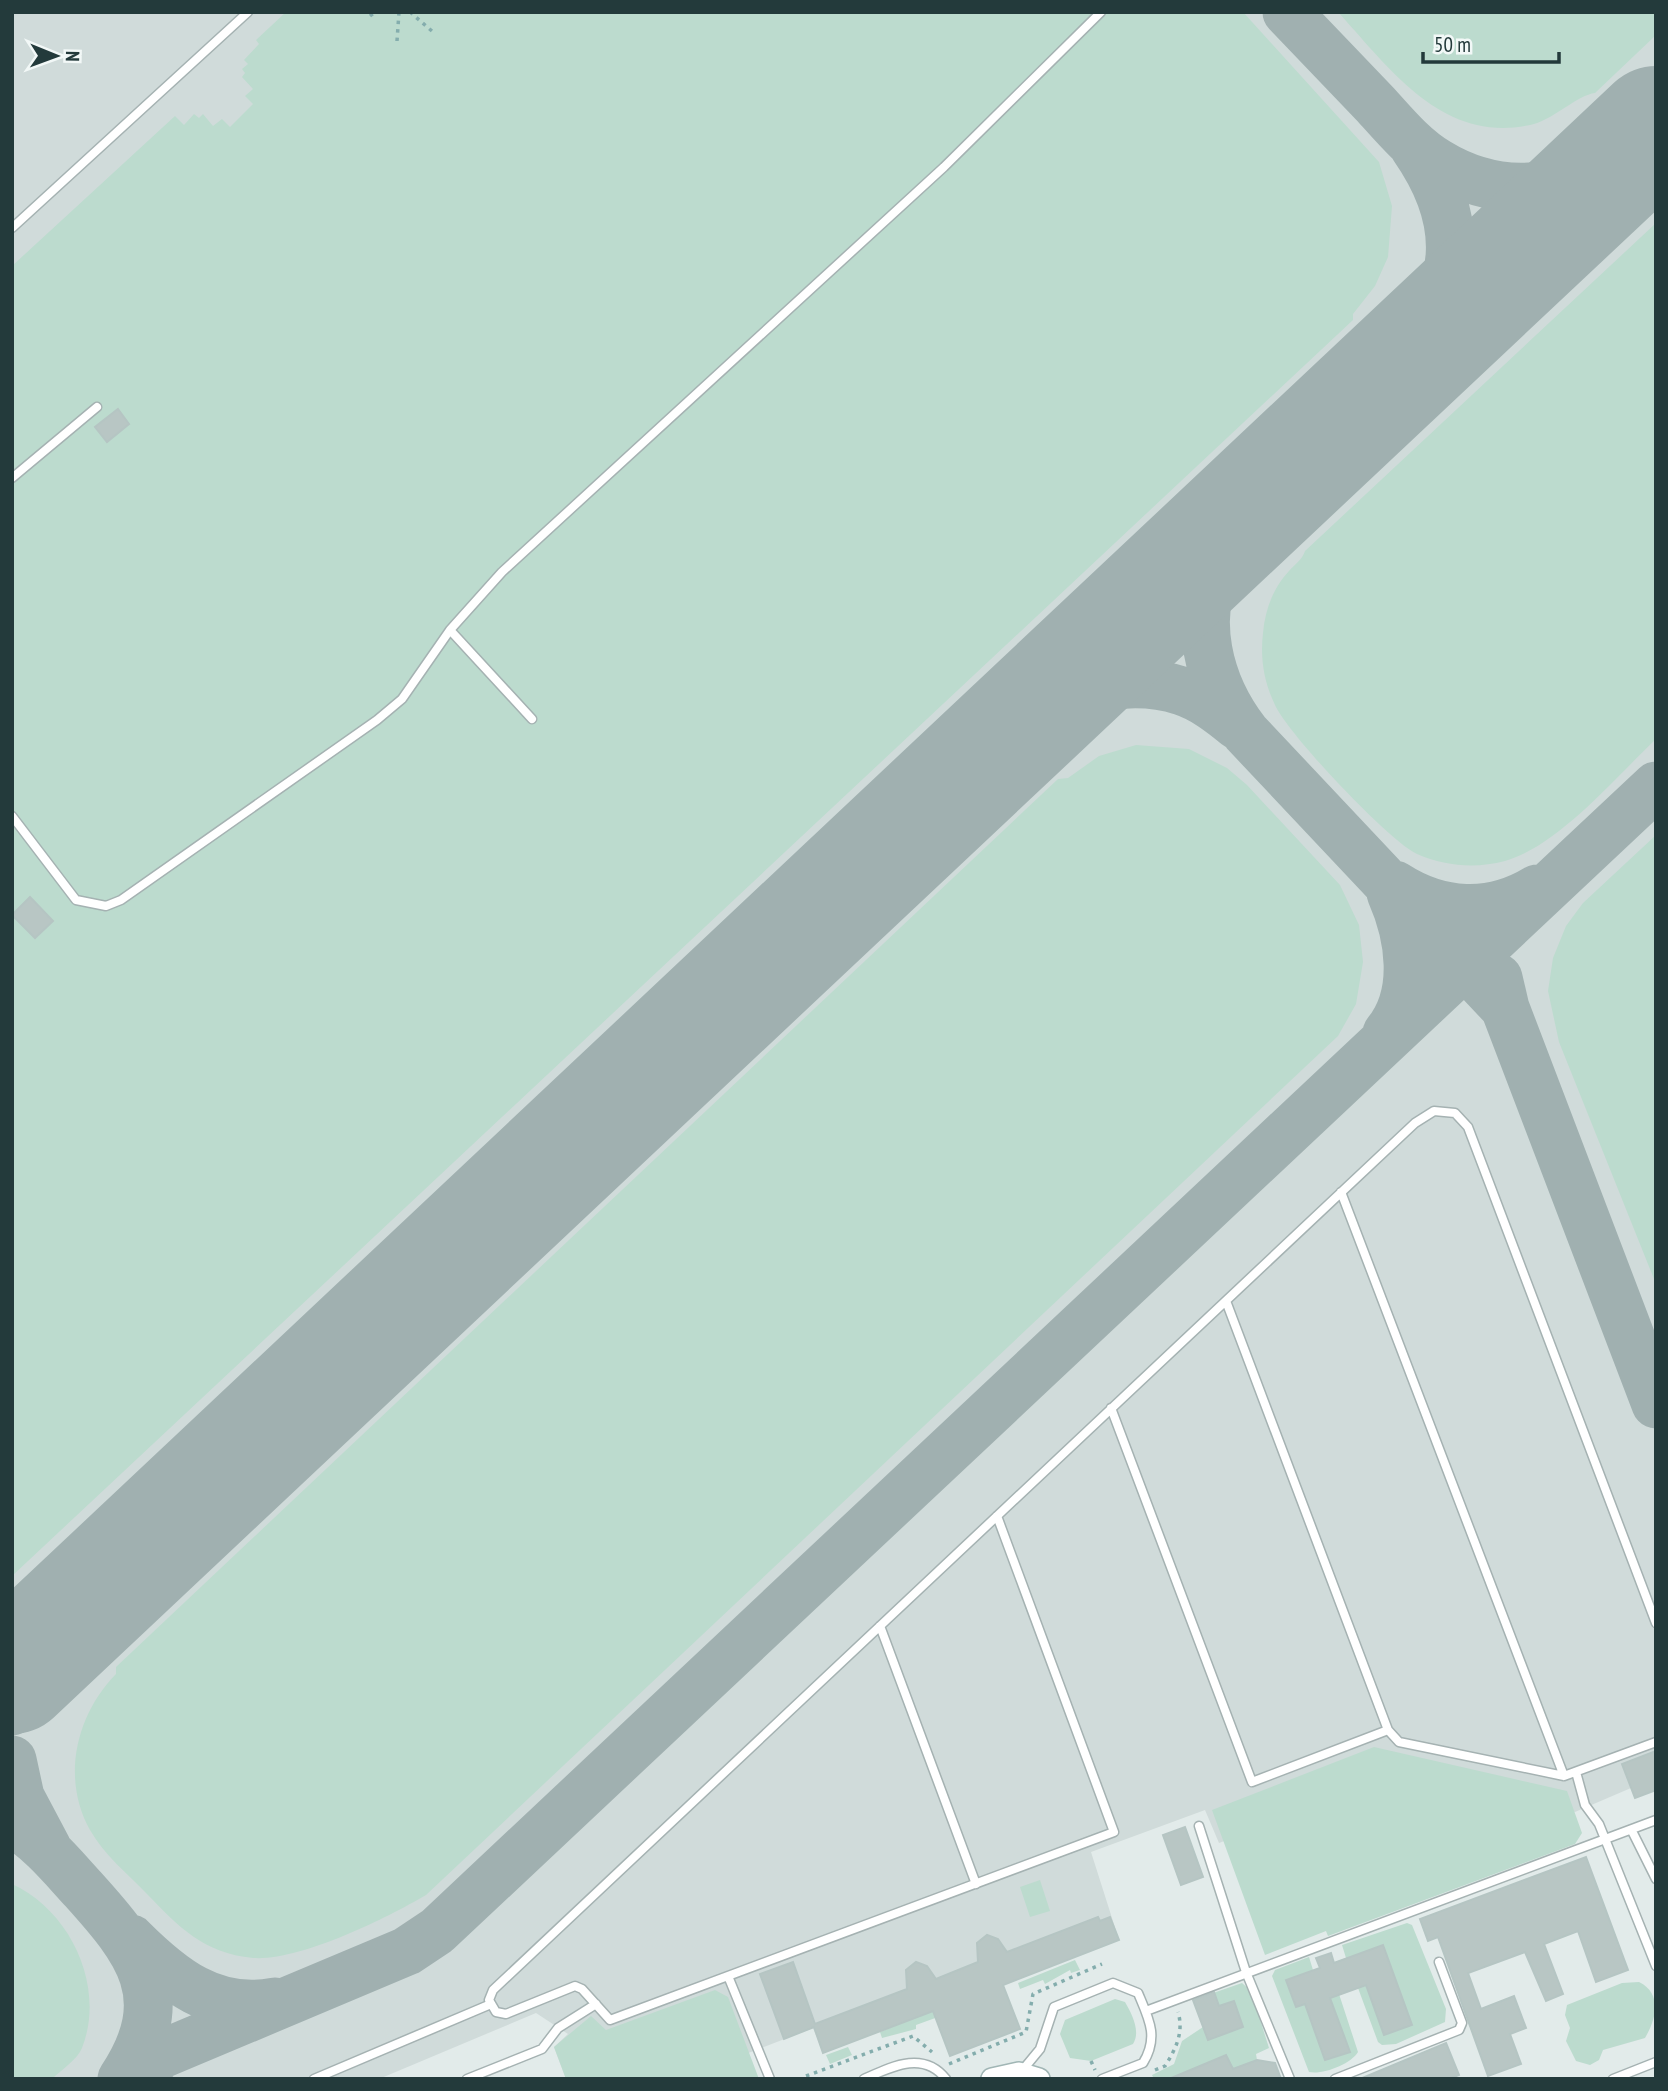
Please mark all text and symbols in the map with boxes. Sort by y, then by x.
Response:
north arrow [21,21,91,91]
scale bar [1423,21,1560,65]
text: 50 m [1434,31,1471,58]
text: N [61,51,85,62]

